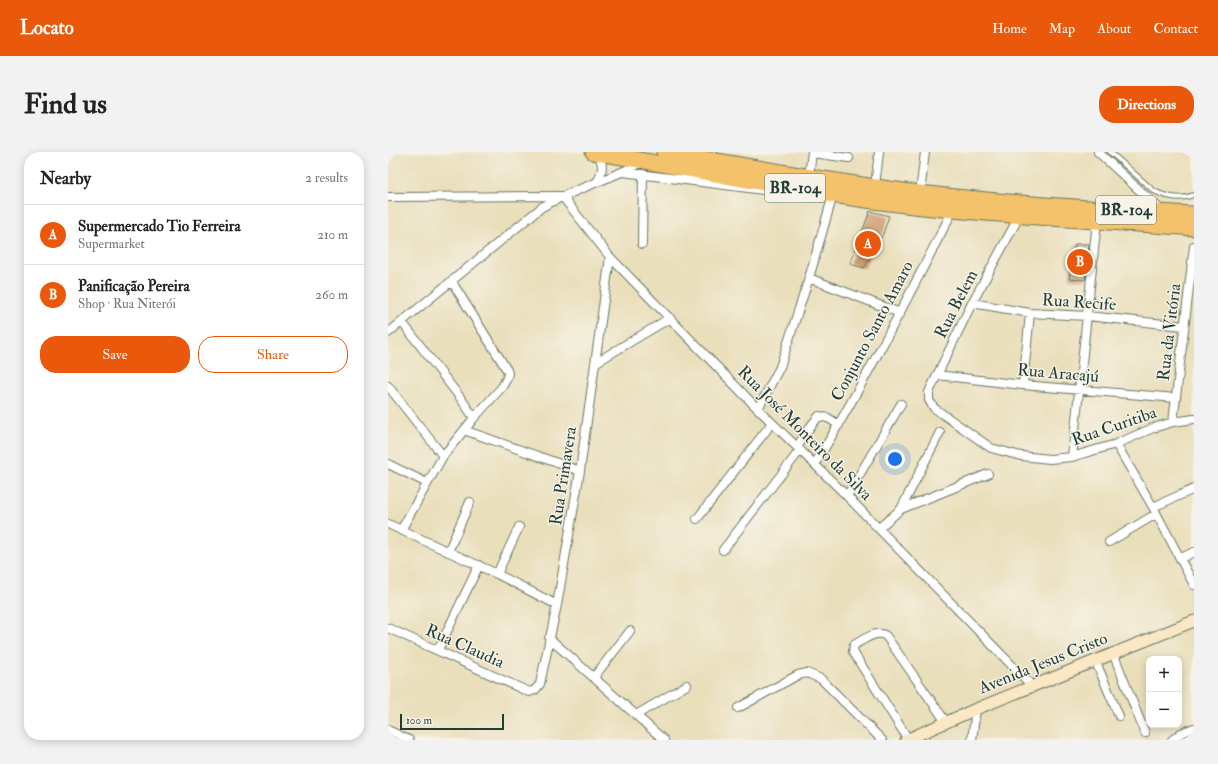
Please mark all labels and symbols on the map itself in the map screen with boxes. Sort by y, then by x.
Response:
road number: BR-104 [765,174,825,202]
road number: BR-104 [1096,196,1156,224]
pin: A [855,229,881,259]
pin: B [1067,247,1093,277]
street label: Conjunto Santo Amaro [826,257,918,405]
street label: Rua Belem [930,266,982,342]
street label: Rua da Vitória [1153,281,1186,382]
street label: Rua Recife [1041,289,1117,315]
street label: Rua Aracajú [1016,359,1100,387]
street label: Rua José Monteiro da Silva [732,361,878,506]
street label: Rua Curitiba [1069,401,1160,450]
street label: Rua Primavera [545,424,581,527]
your location [885,449,905,469]
street label: Rua Claudia [422,619,508,673]
street label: Avenida Jesus Cristo [975,628,1111,700]
scale bar [400,712,504,731]

